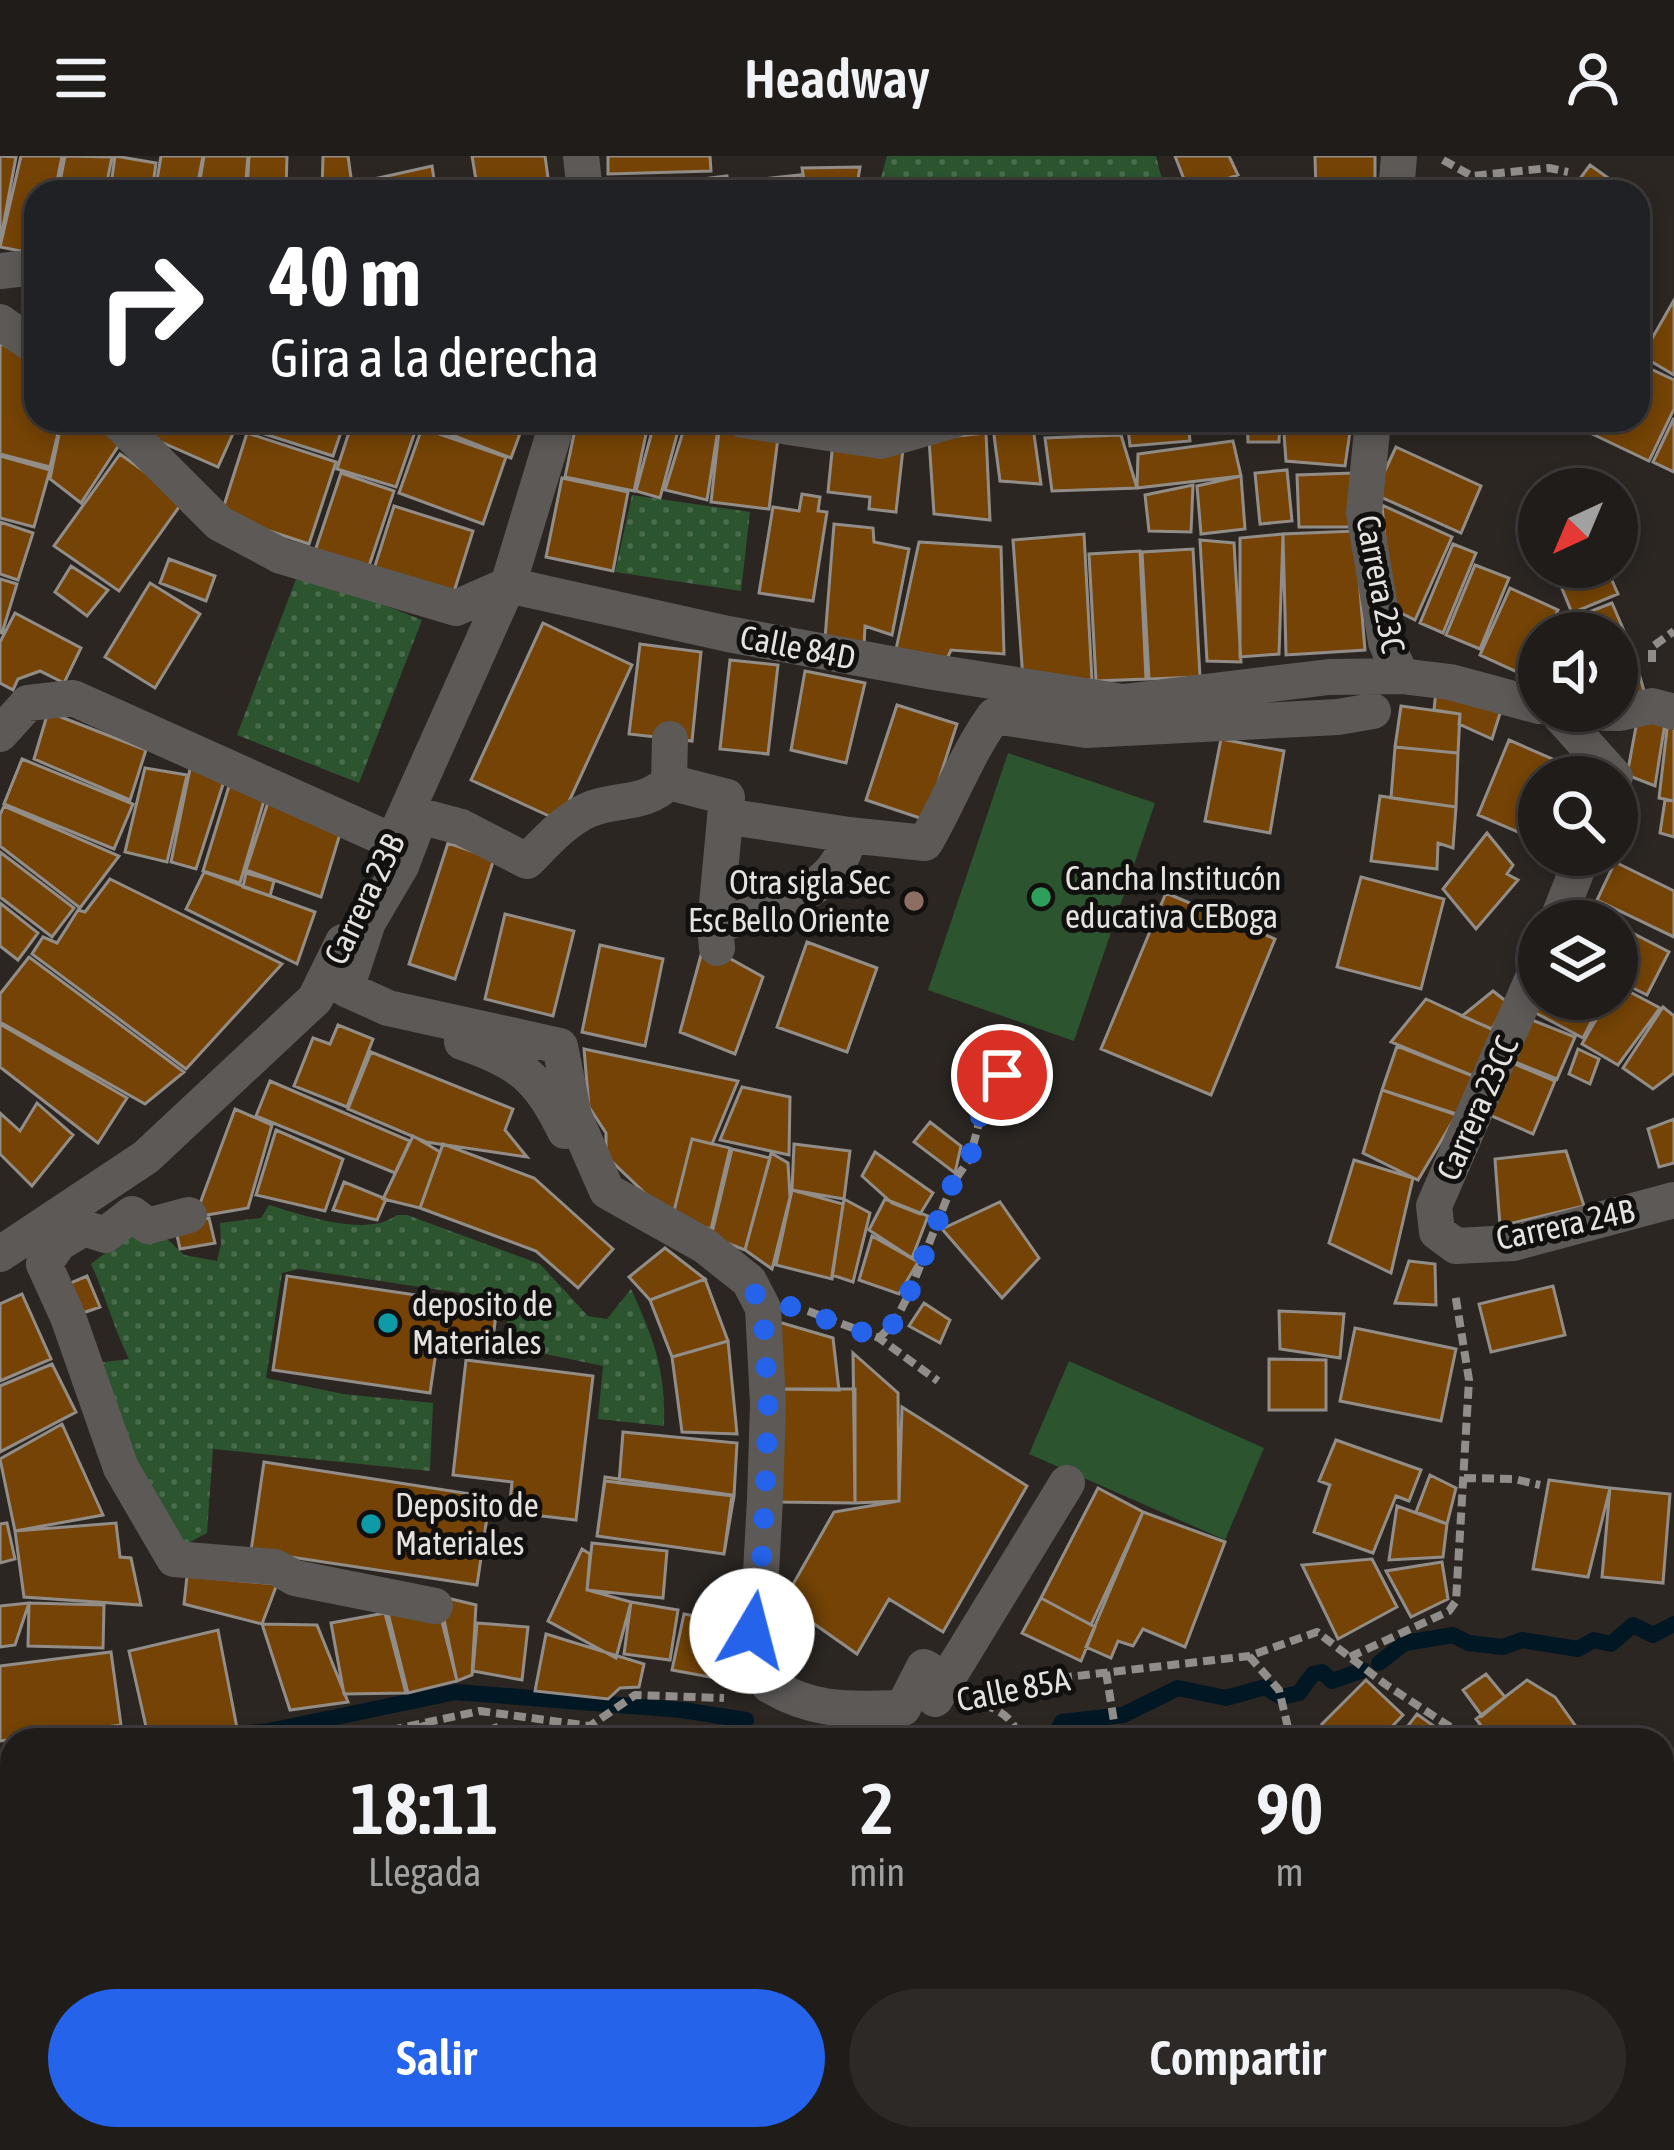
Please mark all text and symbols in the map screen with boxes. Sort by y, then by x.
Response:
icon: menu [48,45,114,111]
icon: person [1560,45,1626,111]
text: Headway [744,48,930,109]
icon: right [72,228,228,384]
text: 40 m [270,228,421,324]
text: Gira a la derecha [270,327,599,388]
north arrow [1518,468,1638,588]
map controls [1518,468,1638,1020]
street label: Carrera 23C [1349,512,1413,656]
button: sound [1518,612,1638,732]
street label: Calle 84D [737,617,859,677]
button: search [1518,756,1638,876]
street label: Carrera 23B [316,827,412,970]
place label: Cancha Institucón educativa CEBoga [1065,859,1282,935]
place label: Otra sigla Sec Esc Bello Oriente [688,863,891,939]
marker: Cancha Institucón educativa CEBoga [1028,884,1054,910]
marker: Otra sigla Sec Esc Bello Oriente [901,888,927,914]
button: layers [1518,900,1638,1020]
pin [951,1024,1053,1126]
street label: Carrera 23CC [1428,1030,1526,1186]
icon: arrive [969,1042,1035,1108]
street label: Carrera 24B [1492,1191,1638,1257]
place label: deposito de Materiales [412,1285,553,1361]
marker: deposito de Materiales [375,1310,401,1336]
place label: Deposito de Materiales [395,1486,539,1562]
marker: Deposito de Materiales [358,1511,384,1537]
position arrow [689,1568,815,1694]
street label: Calle 85A [953,1659,1073,1719]
text: 18:11 [351,1767,499,1849]
text: 2 [860,1767,894,1849]
text: 90 [1256,1767,1323,1849]
text: Llegada [368,1850,481,1894]
text: min [849,1850,905,1894]
text: m [1276,1850,1304,1894]
button: Salir [48,1989,825,2127]
button: Compartir [849,1989,1626,2127]

